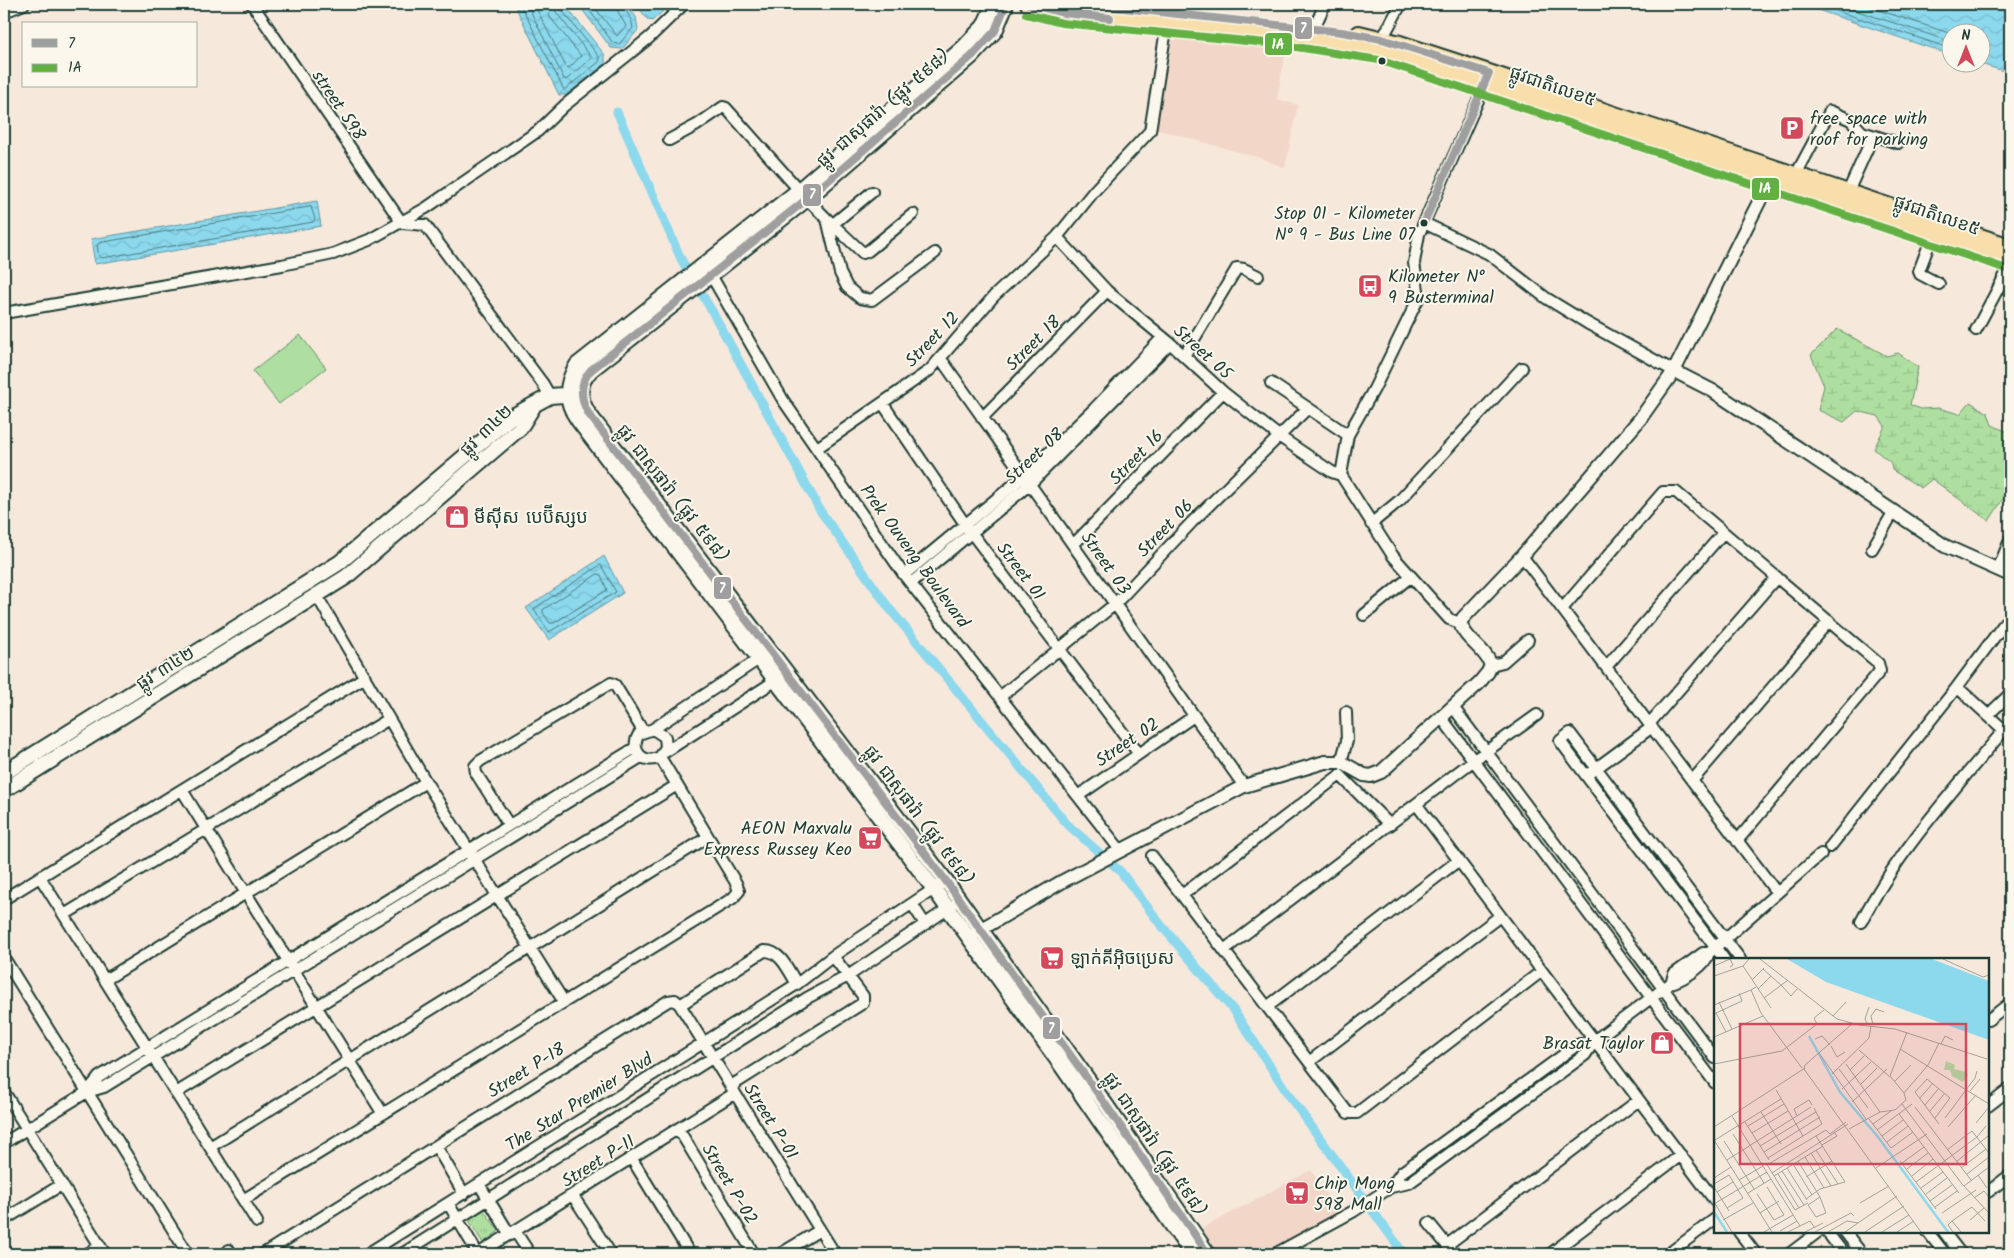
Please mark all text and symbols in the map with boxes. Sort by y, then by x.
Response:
line badge: 7 [1294,16,1313,40]
text: 7 [1300,18,1307,40]
legend [22,22,198,88]
north arrow [1942,22,1992,72]
text: N [1962,25,1971,47]
text: 7 [68,32,76,56]
line badge: 1A [1264,32,1293,56]
text: 1A [1271,34,1285,56]
street label: ផ្លូវ ជាសុផារ៉ា (ផ្លូវ ៥៩៨) [811,43,958,176]
text: 1A [68,56,82,80]
unlabelled marker [1377,56,1387,66]
street label: ផ្លូវជាតិលេខ៥ [1505,59,1600,116]
street label: street 598 [303,64,372,147]
place label: free space with roof for parking [1810,105,1928,155]
parking icon: free space with roof for parking [1779,115,1805,141]
line badge: 1A [1751,177,1780,201]
text: 1A [1758,178,1772,200]
line badge: 7 [802,183,822,207]
text: 7 [809,184,816,206]
street label: ផ្លូវជាតិលេខ៥ [1889,188,1984,245]
place label: Stop 01 - Kilometer N° 9 - Bus Line 07 [1274,201,1416,249]
marker: Stop 01 - Kilometer N° 9 - Bus Line 07 [1419,218,1429,228]
place label: Kilometer N° 9 Busterminal [1388,263,1494,313]
bus stop icon: Kilometer N° 9 Busterminal [1357,273,1383,299]
street label: Street 12 [899,305,967,375]
street label: Street 18 [999,309,1069,379]
street label: Street 05 [1166,318,1239,389]
street label: ផ្លូវ ៣៤២ [454,398,521,464]
street label: ផ្លូវ ជាសុផារ៉ា (ផ្លូវ ៥៩៨) [608,418,735,570]
street label: Street 08 [999,422,1072,492]
street label: Street 16 [1103,423,1171,493]
street label: Prek Ouveng Boulevard [852,479,977,636]
street label: Street 06 [1131,493,1201,565]
shop icon: មីសុីស បេប៊ីស្សប [444,504,470,530]
place label: មីសុីស បេប៊ីស្សប [474,504,588,533]
street label: Street 03 [1072,526,1137,602]
street label: Street 01 [988,536,1052,608]
line badge: 7 [713,576,732,600]
text: 7 [719,578,726,600]
street label: ផ្លូវ ៣៤២ [131,640,201,699]
street label: Street 02 [1090,711,1166,775]
street label: ផ្លូវ ជាសុផារ៉ា (ផ្លូវ ៥៩៨) [855,740,980,892]
place label: AEON Maxvalu Express Russey Keo [703,815,852,865]
supermarket icon: AEON Maxvalu Express Russey Keo [857,825,883,851]
supermarket icon: ឡាក់គីអ៊ិចប្រេស [1039,945,1065,971]
place label: ឡាក់គីអ៊ិចប្រេស [1070,945,1174,974]
inset map [1714,958,1989,1233]
line badge: 7 [1042,1016,1061,1040]
text: 7 [1048,1018,1055,1040]
place label: Brasat Taylor [1543,1030,1645,1059]
shop icon: Brasat Taylor [1649,1030,1675,1056]
street label: Street P-18 [482,1036,572,1107]
street label: The Star Premier Blvd [500,1046,660,1160]
street label: ផ្លូវ ជាសុផារ៉ា (ផ្លូវ ៥៩៨) [1094,1067,1213,1223]
street label: Street P-01 [735,1078,805,1166]
street label: Street P-11 [556,1128,641,1196]
street label: Street P-02 [693,1139,764,1231]
place label: Chip Mong 598 Mall [1314,1170,1395,1220]
supermarket icon: Chip Mong 598 Mall [1284,1180,1310,1206]

